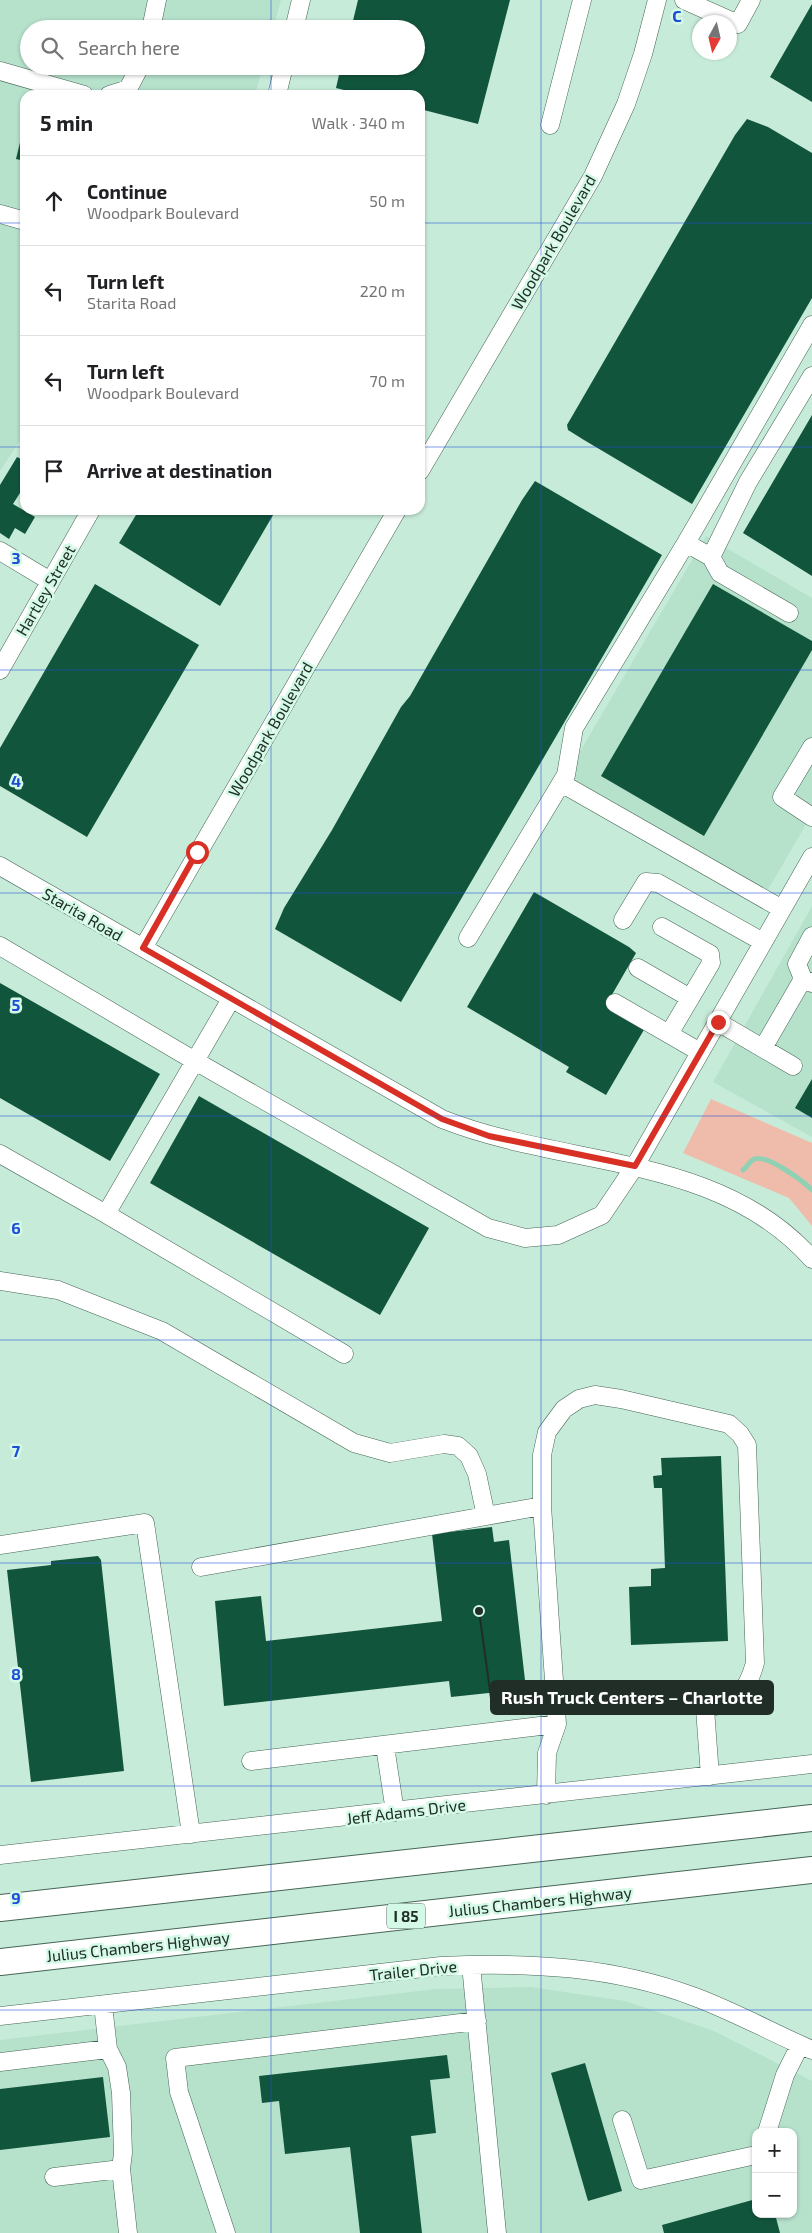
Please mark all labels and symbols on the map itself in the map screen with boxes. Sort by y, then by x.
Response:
text: C [672,6,682,25]
north arrow [692,15,737,60]
street label: Woodpark Boulevard [507,171,599,313]
street label: Hartley Street [11,541,79,639]
text: 3 [11,548,21,567]
street label: Woodpark Boulevard [224,658,316,800]
text: 4 [11,771,21,790]
route start [186,841,209,864]
street label: Starita Road [40,883,126,945]
text: 5 [12,995,21,1014]
route end [707,1011,730,1034]
text: 6 [11,1218,21,1237]
text: 7 [12,1441,21,1460]
text: 8 [11,1664,21,1683]
callout: Rush Truck Centers – Charlotte [491,1681,773,1714]
text: Rush Truck Centers – Charlotte [501,1686,763,1708]
street label: Jeff Adams Drive [345,1794,467,1828]
street label: Julius Chambers Highway [447,1882,633,1920]
text: 9 [11,1888,21,1907]
road number: I 85 [387,1904,425,1928]
street label: Julius Chambers Highway [45,1927,231,1965]
street label: Trailer Drive [368,1956,458,1984]

